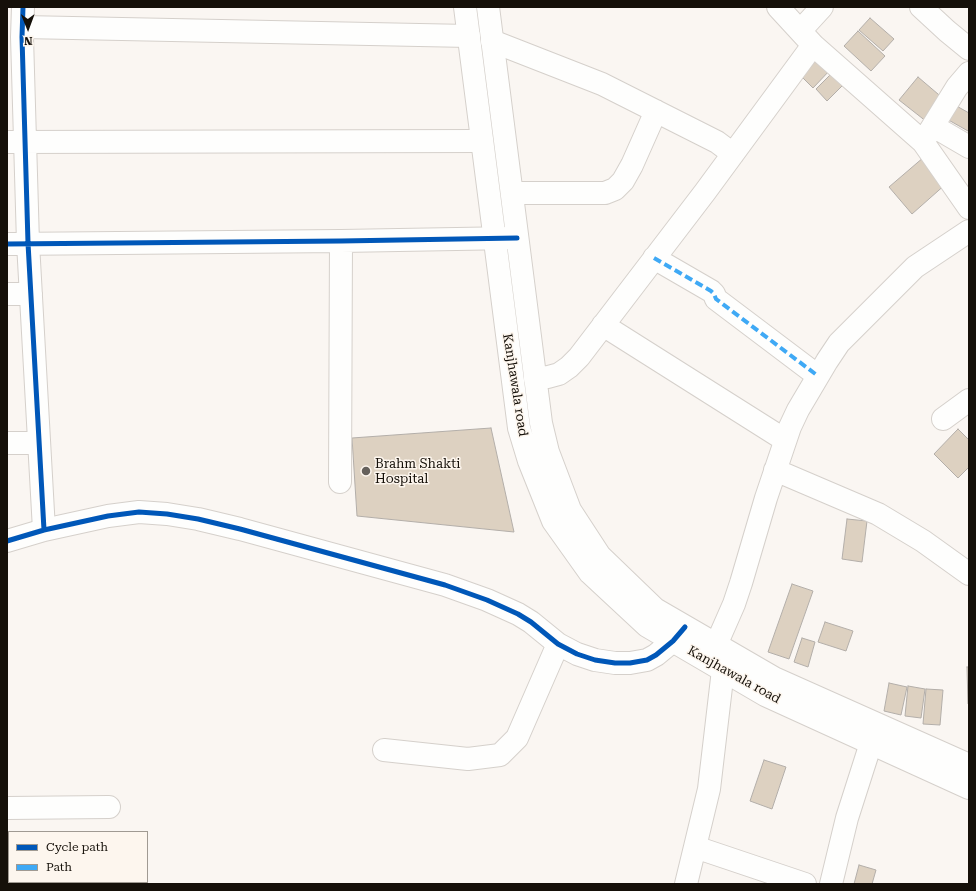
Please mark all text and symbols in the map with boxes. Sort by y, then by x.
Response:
north arrow [8,8,48,48]
text: N [24,34,33,47]
street label: Kanjhawala road [499,332,531,438]
place label: Brahm Shakti Hospital [375,456,460,487]
marker: Brahm Shakti Hospital [360,465,372,477]
street label: Kanjhawala road [685,643,783,707]
legend [8,831,148,883]
text: Cycle path [46,840,108,854]
text: Path [46,860,72,874]

